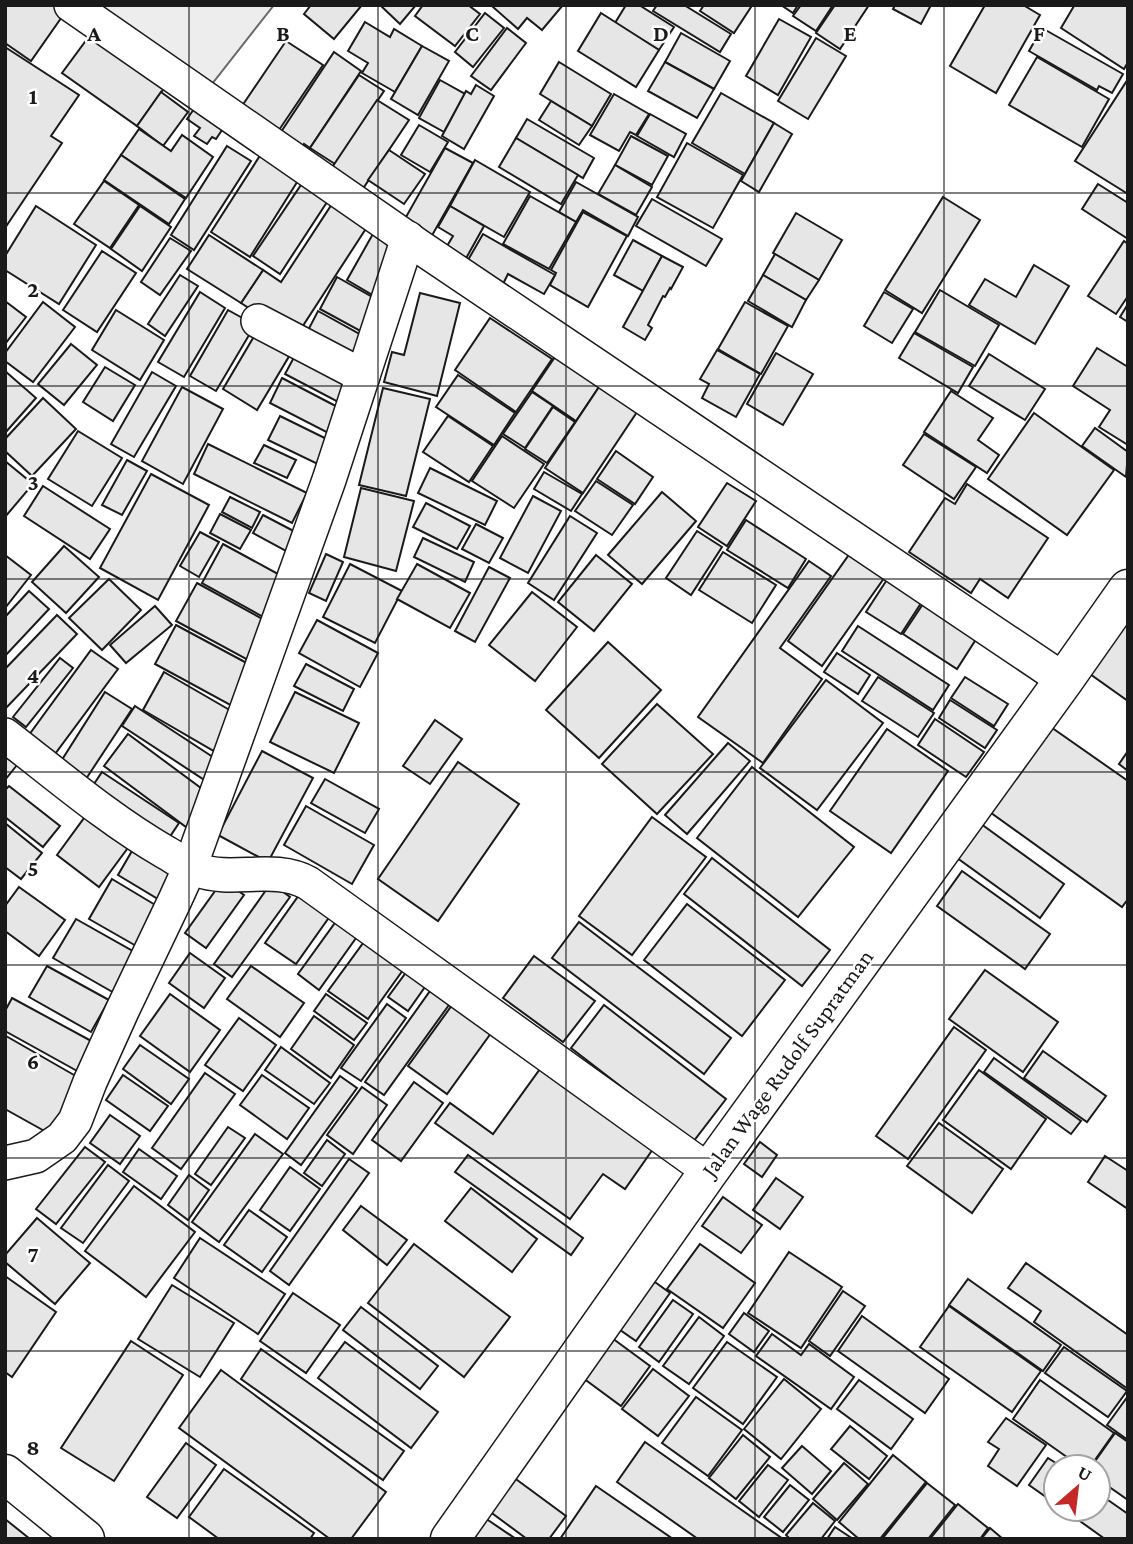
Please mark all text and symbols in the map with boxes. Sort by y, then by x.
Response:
text: A [86,20,101,46]
text: B [276,20,290,46]
text: C [465,20,479,46]
text: D [653,20,669,46]
text: E [843,20,857,46]
text: F [1033,20,1045,46]
text: 1 [29,83,38,109]
text: 2 [27,276,39,302]
text: 3 [27,469,39,495]
text: 4 [27,662,39,688]
text: 5 [27,855,39,881]
street label: Jalan Wage Rudolf Supratman [695,944,878,1183]
text: 6 [27,1048,39,1074]
text: 7 [27,1241,39,1267]
text: 8 [26,1434,40,1460]
north arrow [1042,1453,1112,1523]
text: U [1074,1461,1095,1486]

